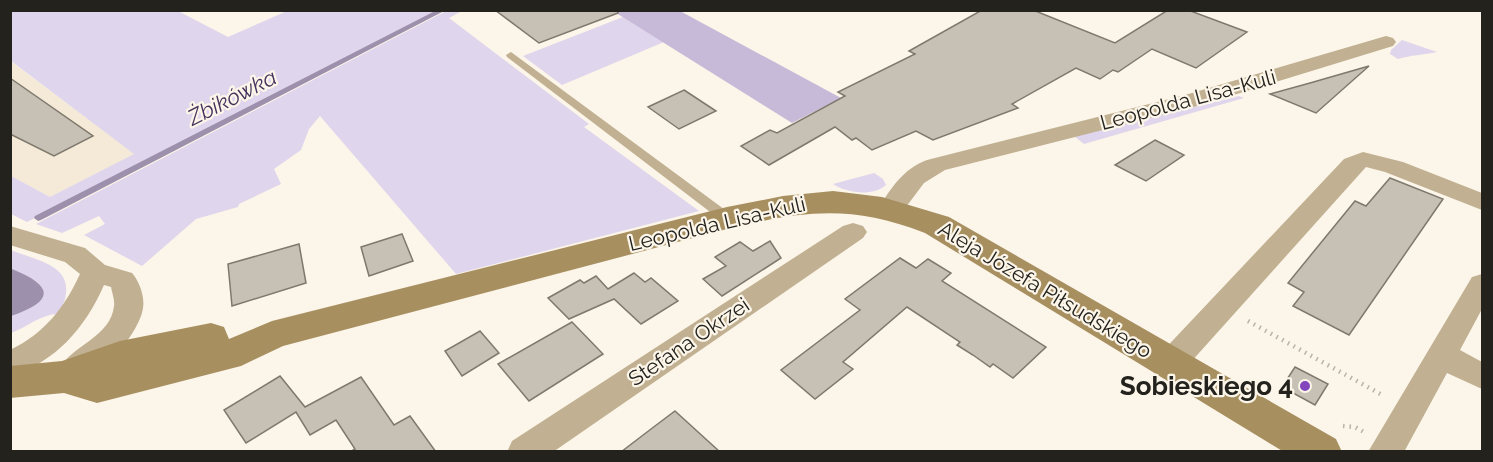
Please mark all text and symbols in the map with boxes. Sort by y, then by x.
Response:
water label: Żbikówka [182,64,281,131]
street label: Leopolda Lisa-Kuli [1097,64,1279,135]
street label: Leopolda Lisa-Kuli [626,191,808,256]
street label: Aleja Józefa Piłsudskiego [934,216,1156,363]
street label: Stefana Okrzei [624,292,754,391]
place label: Sobieskiego 4 [1120,371,1293,401]
marker: Sobieskiego 4 [1298,379,1312,393]

